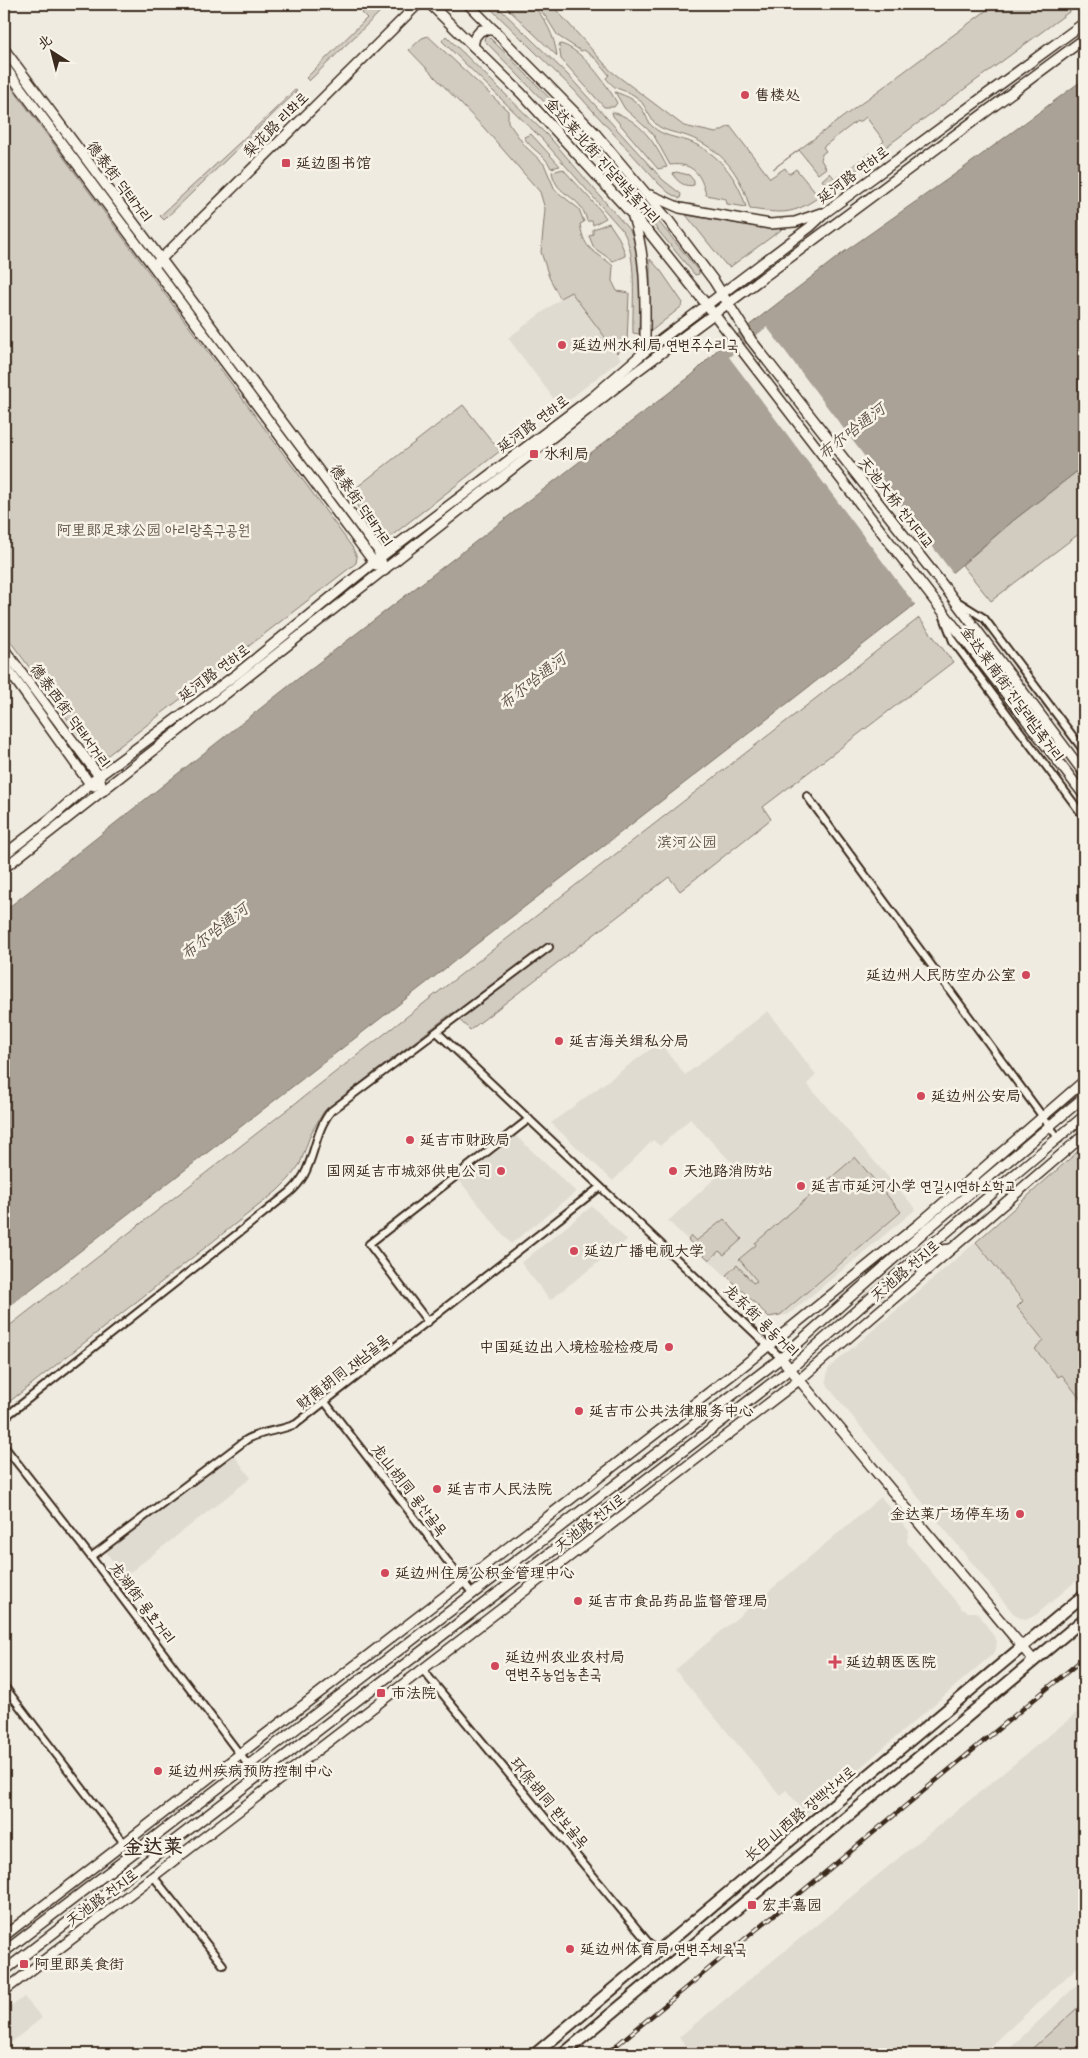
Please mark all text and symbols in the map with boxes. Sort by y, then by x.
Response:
north arrow [28,28,78,78]
text: 北 [34,31,55,53]
place label: 售楼处 [755,86,800,105]
street label: 梨花路 리화로 [239,88,313,162]
marker: 售楼处 [739,89,751,101]
street label: 金达莱北街 진달래북쪽거리 [540,94,664,228]
street label: 德泰街 덕태거리 [82,137,156,227]
street label: 延河路 연하로 [813,142,893,208]
place label: 延边图书馆 [296,154,371,173]
marker: 延边图书馆 [280,157,292,169]
place label: 延边州水利局 연변주수리국 [572,336,738,355]
marker: 延边州水利局 연변주수리국 [556,339,568,351]
street label: 延河路 연하로 [493,391,573,457]
water label: 布尔哈通河 [815,398,892,464]
place label: 水利局 [544,445,589,464]
marker: 水利局 [528,448,540,460]
street label: 天池大桥 천지대교 [854,453,938,553]
street label: 德泰街 덕태거리 [325,461,397,551]
park label: 阿里郎足球公园 아리랑축구공원 [56,521,250,540]
street label: 金达莱南街 진달래남쪽거리 [956,622,1068,766]
street label: 延河路 연하로 [174,640,254,706]
water label: 布尔哈通河 [496,648,573,714]
street label: 德泰西街 덕태서거리 [26,660,114,772]
park label: 滨河公园 [657,833,717,852]
water label: 布尔哈通河 [178,898,255,964]
place label: 延边州人民防空办公室 [866,966,1016,985]
marker: 延边州人民防空办公室 [1020,969,1032,981]
place label: 延吉海关缉私分局 [569,1032,689,1051]
marker: 延吉海关缉私分局 [553,1035,565,1047]
place label: 延边州公安局 [931,1087,1021,1106]
marker: 延边州公安局 [915,1090,927,1102]
place label: 延吉市财政局 [420,1131,510,1150]
marker: 延吉市财政局 [404,1134,416,1146]
place label: 国网延吉市城郊供电公司 [326,1162,491,1181]
place label: 天池路消防站 [683,1162,773,1181]
marker: 国网延吉市城郊供电公司 [495,1165,507,1177]
marker: 天池路消防站 [667,1165,679,1177]
place label: 延吉市延河小学 연길시연하소학교 [811,1177,1017,1196]
marker: 延吉市延河小学 연길시연하소학교 [795,1180,807,1192]
street label: 天池路 천지로 [867,1236,943,1306]
place label: 延边广播电视大学 [584,1242,704,1261]
marker: 延边广播电视大学 [568,1245,580,1257]
street label: 龙东街 룡동거리 [719,1280,803,1362]
street label: 财南胡同 재남골목 [293,1330,393,1414]
place label: 中国延边出入境检验检疫局 [479,1338,659,1357]
marker: 中国延边出入境检验检疫局 [663,1341,675,1353]
place label: 延吉市公共法律服务中心 [589,1402,754,1421]
marker: 延吉市公共法律服务中心 [573,1405,585,1417]
street label: 龙山胡同 룡산골목 [367,1440,451,1540]
place label: 延吉市人民法院 [447,1480,552,1499]
marker: 延吉市人民法院 [431,1483,443,1495]
street label: 天池路 천지로 [551,1489,629,1557]
place label: 金达莱广场停车场 [890,1505,1010,1524]
marker: 金达莱广场停车场 [1014,1508,1026,1520]
street label: 龙湖街 룡호거리 [105,1558,179,1648]
place label: 延边州住房公积金管理中心 [395,1564,575,1583]
marker: 延边州住房公积金管理中心 [379,1567,391,1579]
place label: 延吉市食品药品监督管理局 [588,1592,768,1611]
marker: 延吉市食品药品监督管理局 [572,1595,584,1607]
place label: 延边州农业农村局 연변주농업농촌국 [505,1648,625,1684]
place label: 延边朝医医院 [846,1653,936,1672]
marker: 延边朝医医院 [828,1655,842,1669]
marker: 延边州农业农村局 연변주농업농촌국 [489,1660,501,1672]
place label: 市法院 [391,1684,436,1703]
marker: 市法院 [375,1687,387,1699]
street label: 环保胡同 환보골목 [506,1754,592,1852]
place label: 延边州疾病预防控制中心 [168,1762,333,1781]
street label: 长白山西路 장백산서로 [740,1762,860,1866]
marker: 延边州疾病预防控制中心 [152,1765,164,1777]
district label: 金达莱 [123,1835,183,1859]
street label: 天池路 천지로 [62,1865,142,1931]
place label: 宏丰嘉园 [762,1896,822,1915]
marker: 宏丰嘉园 [746,1899,758,1911]
place label: 延边州体育局 연변주체육국 [580,1940,746,1959]
marker: 延边州体育局 연변주체육국 [564,1943,576,1955]
place label: 阿里郎美食街 [34,1955,124,1974]
marker: 阿里郎美食街 [18,1958,30,1970]

